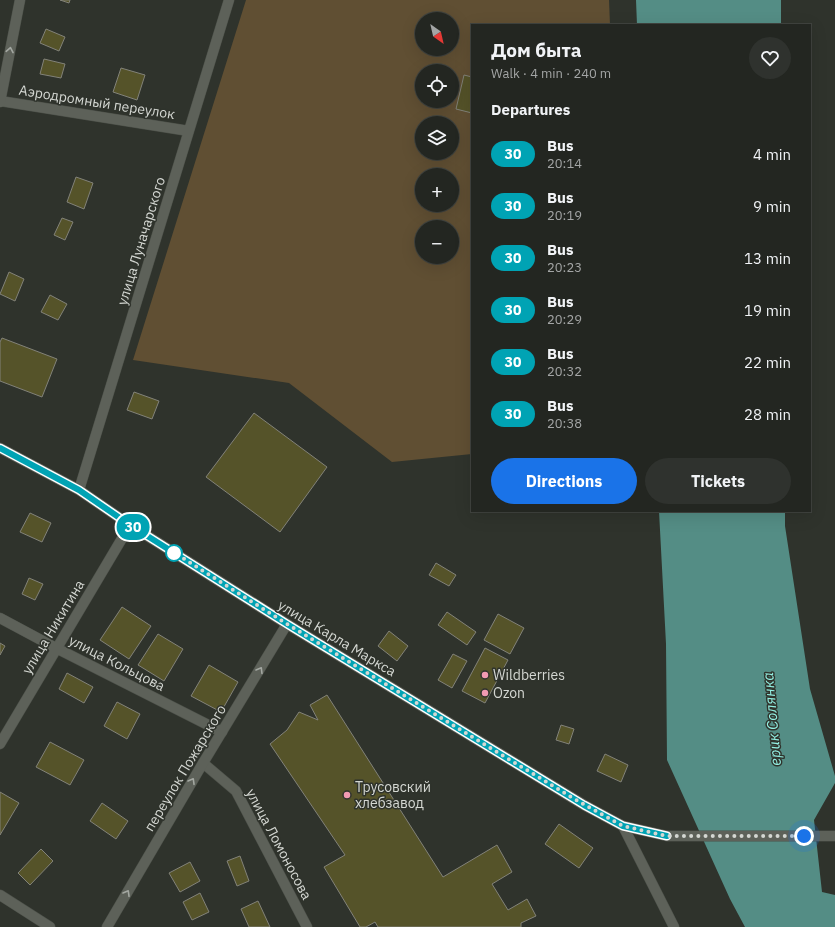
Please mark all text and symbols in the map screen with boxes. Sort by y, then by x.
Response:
north arrow [415,12,459,56]
map controls [415,12,459,264]
button: heart [749,37,791,79]
text: Дом быта [491,38,582,62]
one-way arrow [6,47,14,53]
button: locate [415,64,459,108]
text: Walk · 4 min · 240 m [491,65,611,82]
street label: Аэродромный переулок [18,81,177,123]
text: Departures [491,100,570,119]
button: layers [415,116,459,160]
text: Bus [547,136,574,155]
text: 30 [505,145,521,163]
text: 4 min [753,145,791,164]
text: 20:14 [547,155,582,172]
button: + [415,168,459,212]
street label: улица Луначарского [113,174,169,307]
text: Bus [547,188,574,207]
text: 30 [505,197,521,215]
text: 9 min [753,197,791,216]
text: 20:19 [547,207,582,224]
button: − [415,220,459,264]
text: Bus [547,240,574,259]
text: 30 [505,249,521,267]
text: 13 min [744,249,791,268]
text: 20:23 [547,259,582,276]
text: Bus [547,292,574,311]
text: 30 [505,301,521,319]
text: 19 min [744,301,791,320]
text: 20:29 [547,311,582,328]
text: Bus [547,344,574,363]
text: 30 [505,353,521,371]
text: 22 min [744,353,791,372]
text: 20:32 [547,363,582,380]
text: Bus [547,396,574,415]
text: 30 [505,405,521,423]
text: 28 min [744,405,791,424]
text: 20:38 [547,415,582,432]
button: Directions [491,458,637,504]
button: Tickets [645,458,791,504]
line badge: 30 [115,514,151,540]
text: 30 [125,518,141,536]
unlabelled marker [165,544,183,562]
street label: улица Никитина [18,576,88,677]
street label: улица Карла Маркса [275,596,400,681]
street label: улица Кольцова [66,631,169,695]
place label: Wildberries [493,666,565,684]
one-way arrow [255,667,262,674]
marker: Wildberries [480,670,490,680]
water label: ерик Солянка [758,671,785,767]
place label: Ozon [493,684,525,702]
marker: Ozon [480,688,490,698]
street label: переулок Пожарского [140,701,230,835]
one-way arrow [188,778,195,785]
place label: Трусовский хлебзавод [355,778,431,812]
street label: улица Ломоносова [242,785,316,903]
marker: Трусовский хлебзавод [342,790,352,800]
your location [794,826,814,846]
one-way arrow [122,890,129,897]

